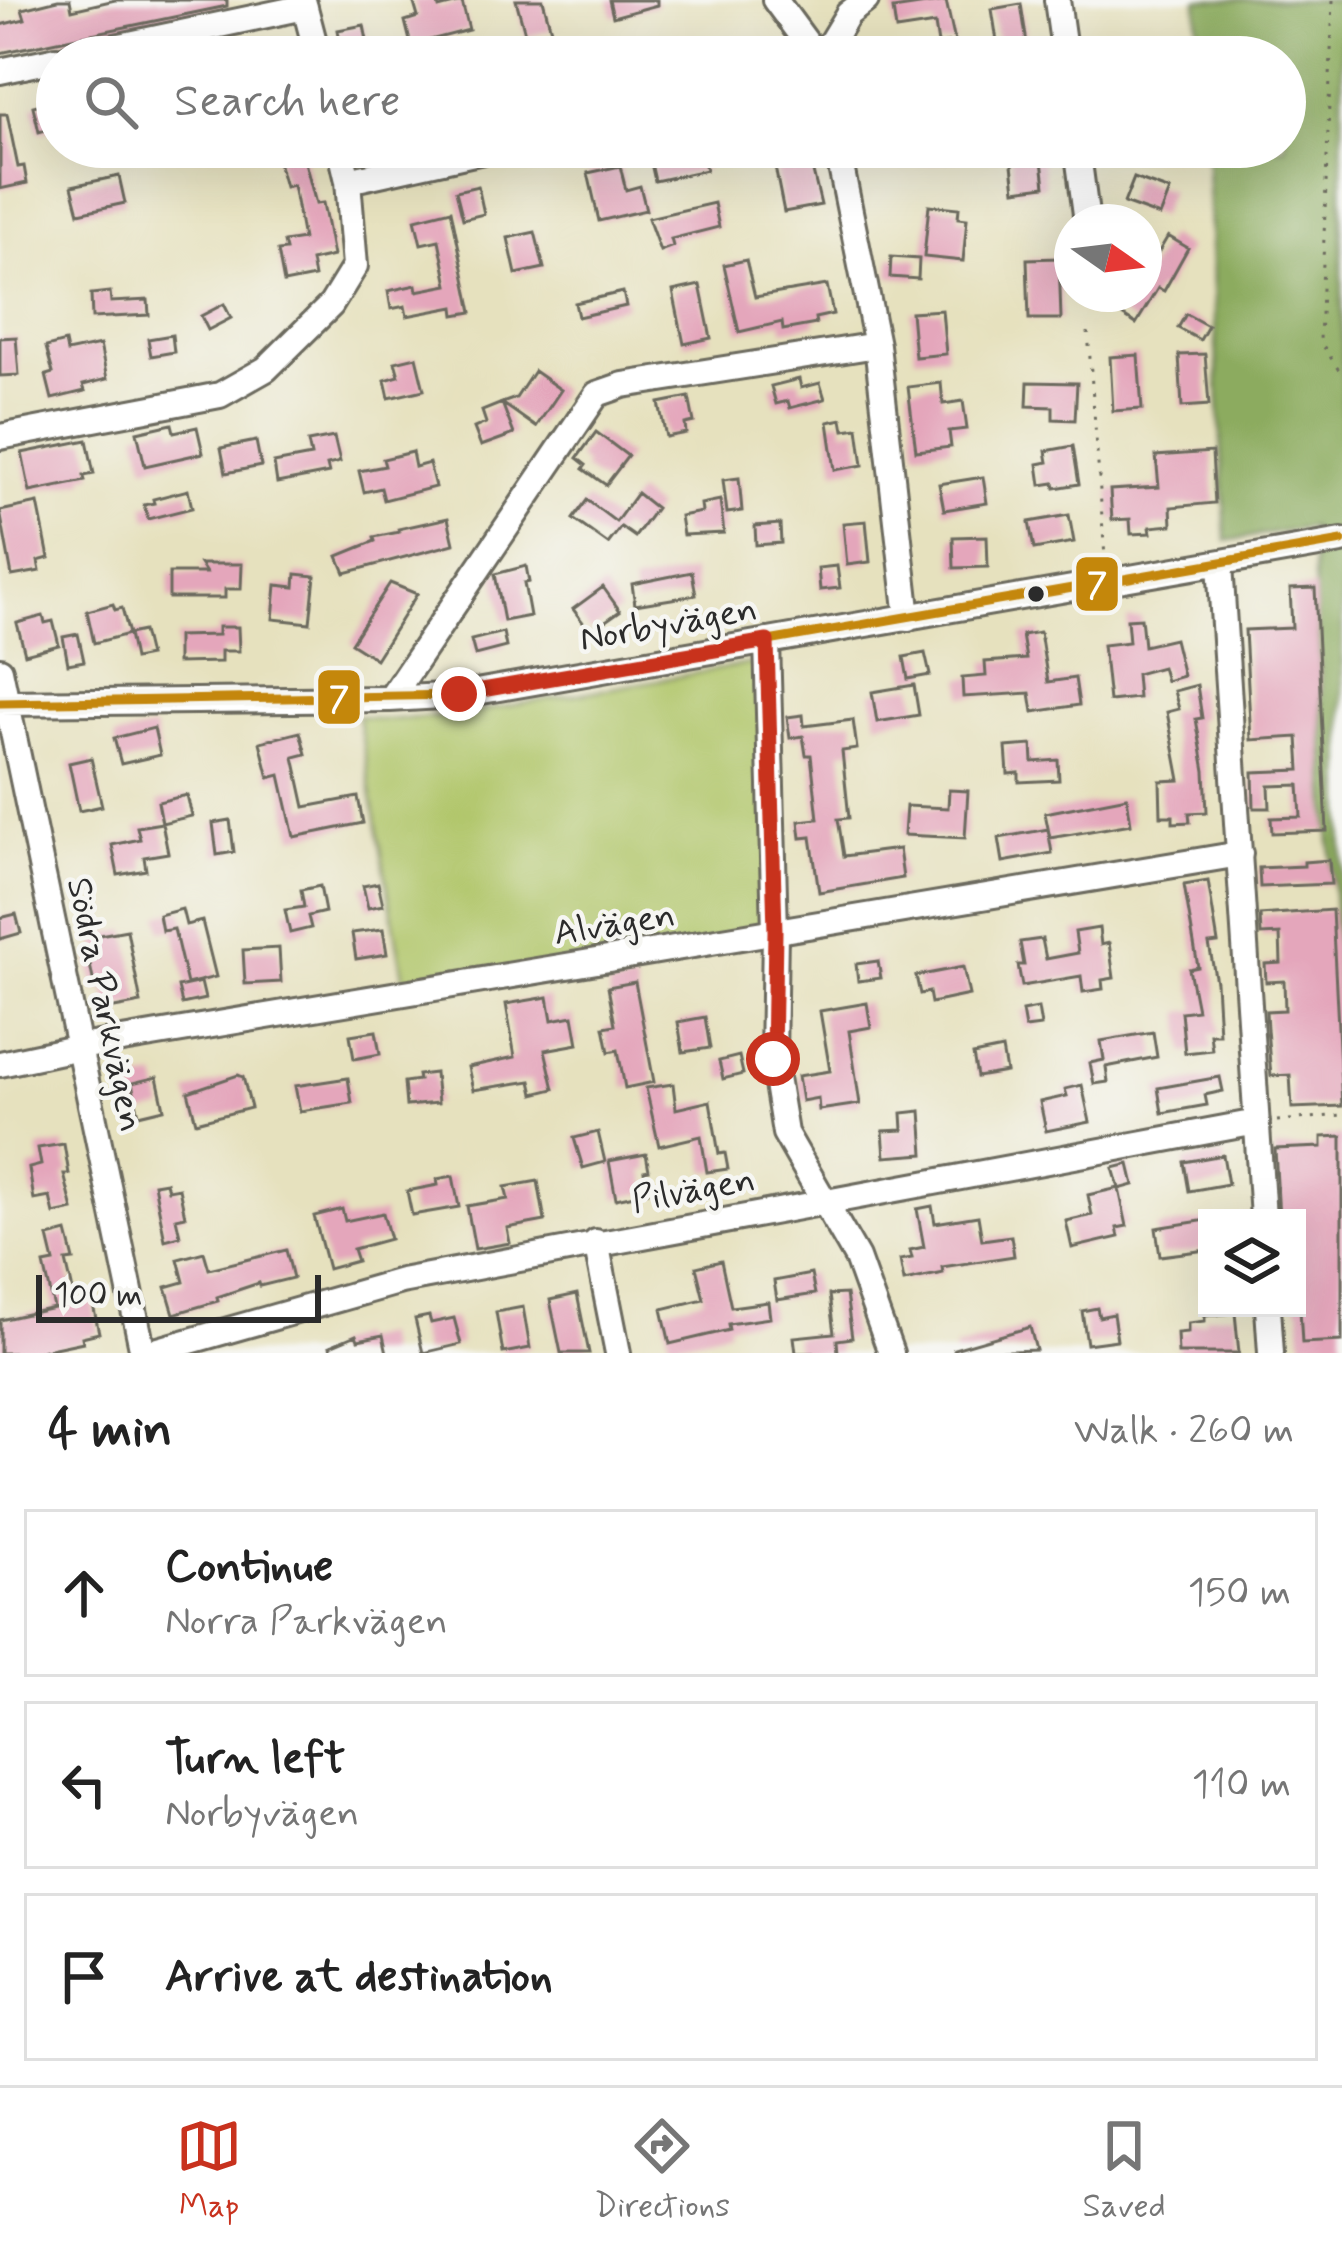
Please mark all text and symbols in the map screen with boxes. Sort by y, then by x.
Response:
search box [36,36,1306,168]
icon: search [78,69,144,135]
text: Search here [174,73,401,132]
north arrow [1054,204,1162,312]
line badge: 7 [1074,555,1120,613]
text: 7 [1087,564,1107,608]
unlabelled marker [1025,583,1047,605]
street label: Norbyvägen [576,587,761,664]
route end [432,667,486,721]
line badge: 7 [316,668,362,726]
text: 7 [329,678,349,722]
street label: Södra Parkvägen [54,873,153,1136]
street label: Alvägen [551,893,679,958]
route start [746,1032,800,1086]
street label: Pilvägen [628,1158,759,1225]
map controls [1198,1209,1306,1317]
button: layers [1198,1209,1306,1317]
scale bar [36,1269,321,1322]
text: 100 m [54,1274,143,1318]
text: 4 min [48,1398,172,1464]
text: Walk · 260 m [1074,1406,1294,1457]
text: Continue [165,1538,333,1597]
icon: ahead [51,1560,117,1626]
text: 150 m [1188,1568,1291,1619]
text: Norra Parkvägen [165,1597,448,1648]
text: Turn left [165,1730,345,1789]
icon: left [51,1752,117,1818]
text: 110 m [1192,1760,1291,1811]
text: Norbyvägen [165,1789,359,1840]
icon: arrive [51,1944,117,2010]
text: Arrive at destination [165,1948,553,2007]
tab: Map [176,2113,242,2229]
tab: Directions [594,2113,730,2229]
tab: Saved [1082,2113,1166,2229]

